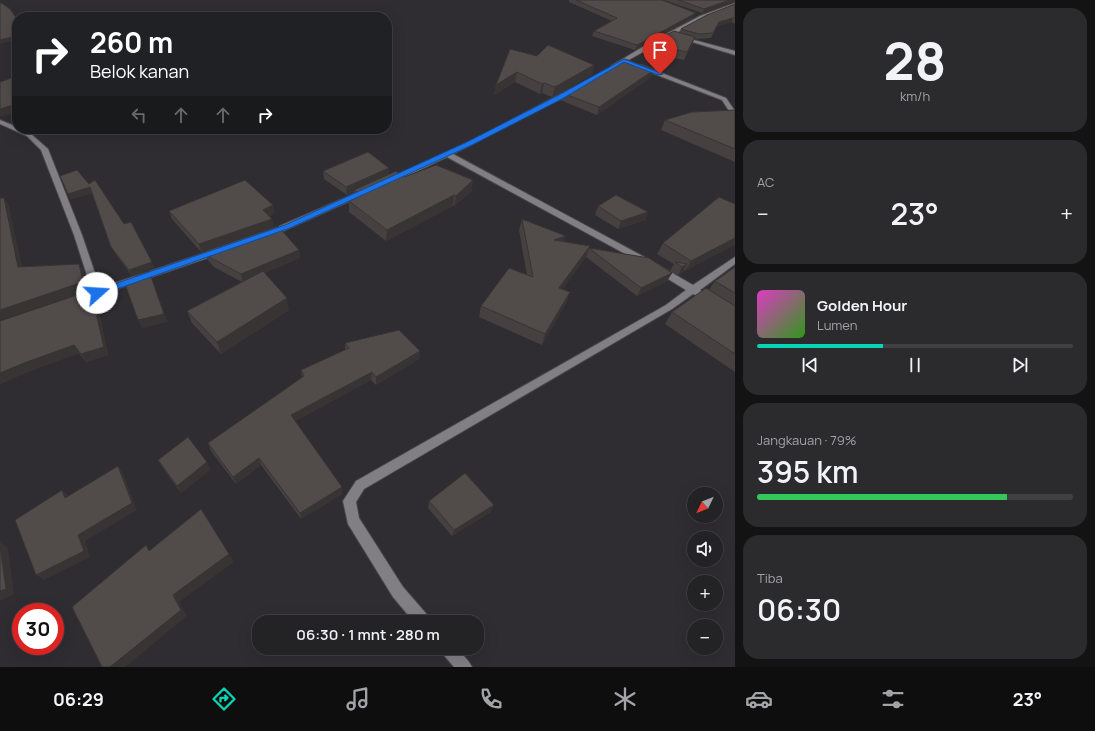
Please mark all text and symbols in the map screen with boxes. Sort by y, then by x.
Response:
text: 260 m [90,23,173,61]
text: 28 [884,25,946,96]
icon: right [24,28,76,80]
pin [643,33,677,74]
icon: arrive [649,39,671,61]
text: Belok kanan [90,59,189,83]
text: km/h [900,87,930,105]
icon: left [128,104,150,126]
icon: ahead [170,104,192,126]
icon: ahead [212,104,234,126]
icon: right [254,104,276,126]
text: AC [757,173,774,191]
text: 23° [890,193,939,234]
text: − [757,199,769,229]
text: + [1060,199,1073,229]
position arrow [76,272,118,314]
text: Golden Hour [817,295,907,316]
text: Lumen [817,316,857,334]
icon: previous [799,354,821,376]
icon: pause [904,354,926,376]
icon: next [1009,354,1031,376]
text: Jangkauan · 79% [757,431,856,449]
text: 395 km [757,451,859,492]
north arrow [687,487,723,523]
map controls [687,487,723,655]
button: sound [687,531,723,567]
text: Tiba [757,569,783,587]
button: + [687,575,723,611]
text: 06:30 [757,589,841,630]
speed limit sign: 30 [12,603,64,655]
button: − [687,619,723,655]
text: 06:30 · 1 mnt · 280 m [296,624,440,645]
icon: directions [210,685,238,713]
icon: music [344,685,372,713]
icon: phone [477,685,505,713]
icon: climate [611,685,639,713]
icon: car [745,685,773,713]
icon: filters [879,685,907,713]
text: 06:29 [53,687,104,711]
text: 23° [1013,687,1042,711]

